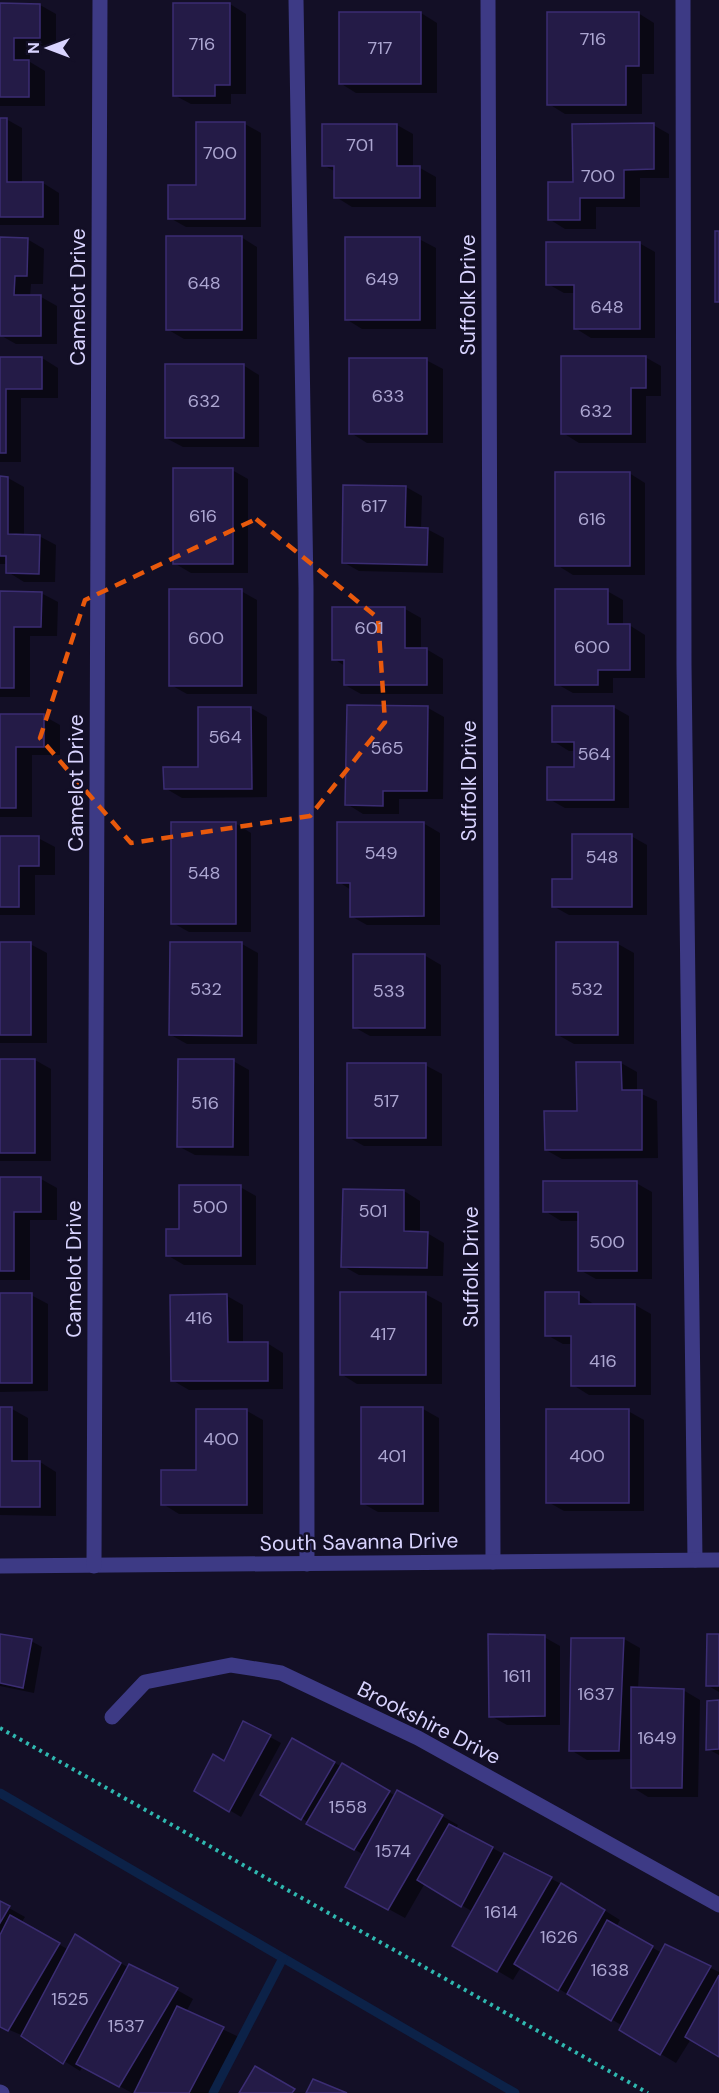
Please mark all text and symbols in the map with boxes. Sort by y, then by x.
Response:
north arrow [18,18,78,78]
house number: 716 [580,27,606,51]
house number: 716 [189,32,215,56]
house number: 717 [368,36,392,60]
text: N [23,42,44,54]
house number: 701 [346,133,374,157]
house number: 700 [203,141,237,165]
house number: 700 [581,164,615,188]
street label: Camelot Drive [64,228,92,366]
street label: Suffolk Drive [454,234,482,356]
house number: 649 [365,267,399,291]
house number: 648 [187,271,221,295]
house number: 648 [590,295,624,319]
house number: 633 [372,384,404,408]
house number: 632 [188,389,220,413]
house number: 632 [580,399,612,423]
house number: 617 [361,494,387,518]
house number: 616 [189,504,217,528]
house number: 616 [578,507,606,531]
house number: 601 [354,616,384,640]
house number: 600 [188,626,224,650]
house number: 600 [574,635,610,659]
street label: Camelot Drive [62,714,90,852]
street label: Suffolk Drive [455,720,483,842]
house number: 564 [208,725,242,749]
house number: 565 [371,736,403,760]
house number: 564 [577,742,611,766]
house number: 549 [364,841,398,865]
house number: 548 [586,845,618,869]
house number: 548 [188,861,220,885]
house number: 532 [190,977,222,1001]
house number: 532 [571,977,603,1001]
house number: 533 [373,979,405,1003]
house number: 517 [373,1089,399,1113]
house number: 516 [191,1091,219,1115]
house number: 500 [192,1195,228,1219]
house number: 501 [359,1199,387,1223]
street label: Camelot Drive [60,1200,88,1338]
street label: Suffolk Drive [457,1206,485,1328]
house number: 500 [589,1230,625,1254]
house number: 416 [185,1306,213,1330]
house number: 417 [370,1322,396,1346]
house number: 416 [589,1349,617,1373]
house number: 400 [203,1427,239,1451]
house number: 401 [378,1444,406,1468]
house number: 400 [569,1444,605,1468]
street label: South Savanna Drive [259,1526,459,1558]
house number: 1611 [503,1664,531,1688]
street label: Brookshire Drive [353,1675,505,1771]
house number: 1637 [578,1682,614,1706]
house number: 1649 [637,1726,677,1750]
house number: 1558 [329,1795,367,1819]
house number: 1574 [375,1839,411,1863]
house number: 1614 [484,1900,518,1924]
house number: 1626 [540,1925,578,1949]
house number: 1638 [591,1958,629,1982]
house number: 1525 [51,1987,89,2011]
house number: 1537 [108,2014,144,2038]

